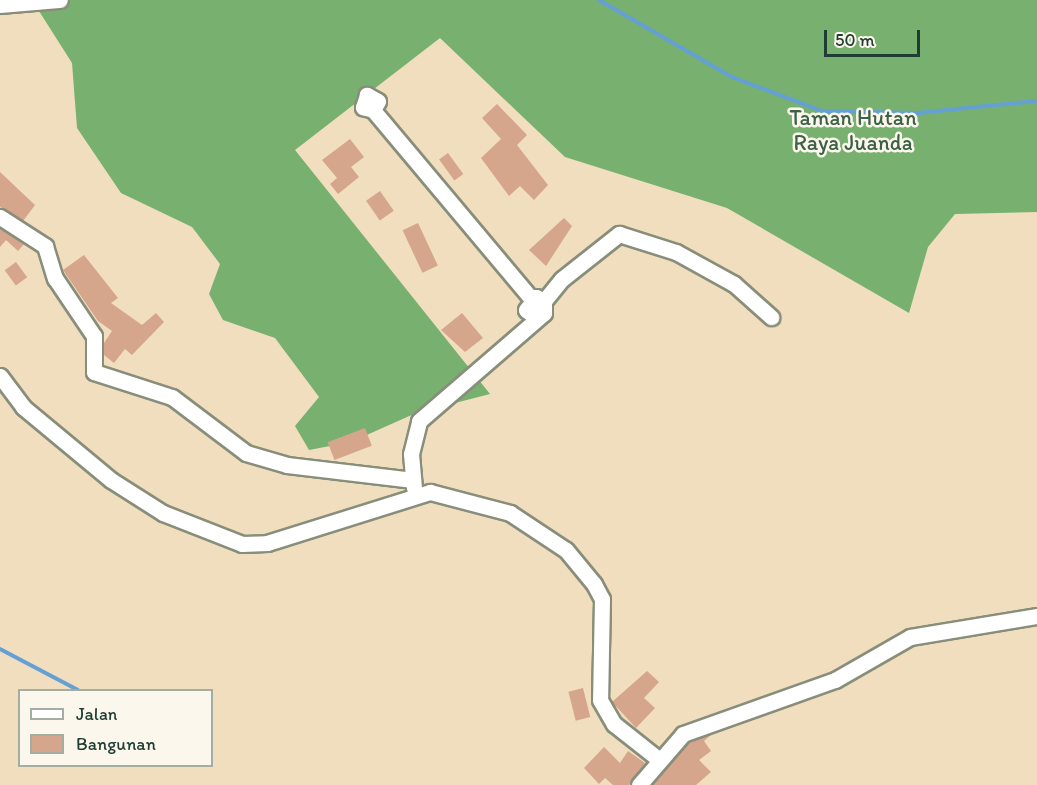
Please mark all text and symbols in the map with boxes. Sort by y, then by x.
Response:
scale bar [827,18,923,56]
text: 50 m [835,29,875,51]
park label: Taman Hutan Raya Juanda [790,104,916,156]
legend [18,689,213,767]
text: Jalan [76,703,117,725]
text: Bangunan [76,733,156,755]

